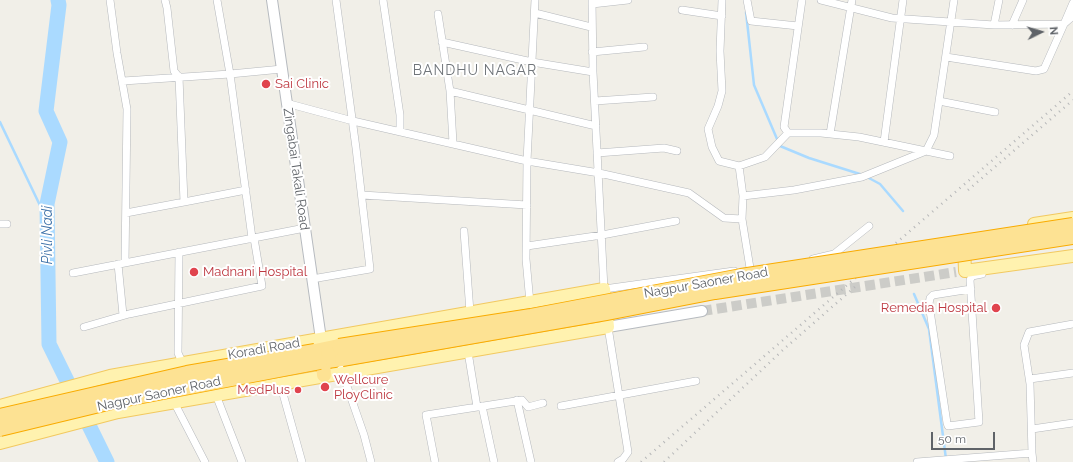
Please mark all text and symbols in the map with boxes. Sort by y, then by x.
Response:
north arrow [1021,12,1061,52]
text: N [1047,26,1060,36]
district label: BANDHU NAGAR [413,63,537,79]
place label: Sai Clinic [275,76,329,92]
marker: Sai Clinic [260,78,272,90]
street label: Zingabai Takali Road [280,107,312,231]
water label: Pivli Nadi [40,206,56,264]
place label: Madnani Hospital [203,264,307,280]
street label: Nagpur Saoner Road [643,264,769,302]
marker: Madnani Hospital [188,266,200,278]
place label: Remedia Hospital [881,300,987,316]
marker: Remedia Hospital [990,302,1002,314]
street label: Koradi Road [227,335,301,363]
place label: Wellcure PloyClinic [334,372,393,403]
street label: Nagpur Saoner Road [96,373,222,415]
marker: Wellcure PloyClinic [319,381,331,393]
place label: MedPlus [237,382,290,398]
marker: MedPlus [293,385,303,395]
scale bar [933,424,997,450]
text: 50 m [938,432,966,446]

